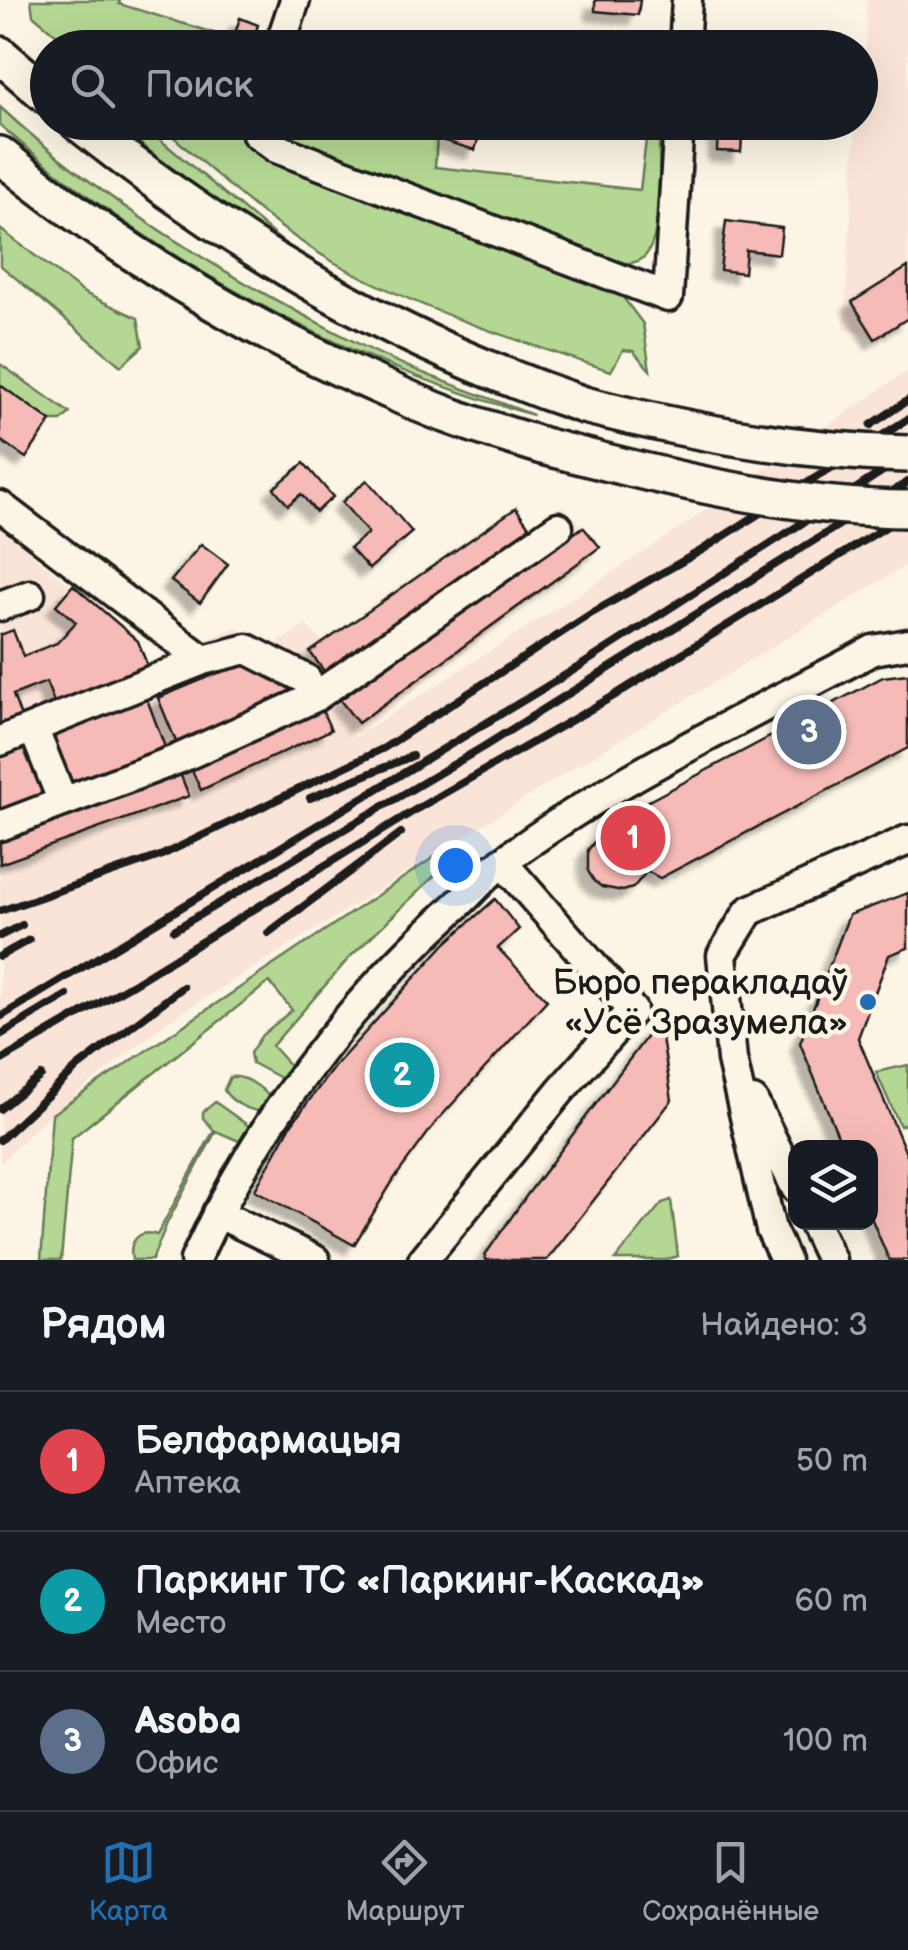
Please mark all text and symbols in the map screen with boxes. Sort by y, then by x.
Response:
search box [30,30,878,140]
icon: search [65,58,120,113]
text: Поиск [145,63,253,108]
pin: 3 [776,694,842,770]
pin: 1 [600,800,666,876]
your location [430,840,481,891]
place label: Бюро перакладаў «Усё Зразумела» [553,962,848,1045]
marker: Бюро перакладаў «Усё Зразумела» [857,991,879,1013]
pin: 2 [370,1038,434,1112]
map controls [788,1140,878,1230]
button: layers [788,1140,878,1230]
text: Рядом [40,1300,167,1351]
text: Найдено: 3 [700,1306,868,1345]
text: Белфармацыя [135,1419,402,1464]
text: 1 [66,1442,79,1481]
text: 50 m [796,1442,868,1481]
text: Аптека [135,1464,241,1503]
text: Паркинг ТС «Паркинг-Каскад» [135,1559,705,1604]
text: 2 [63,1582,82,1621]
text: 60 m [795,1582,868,1621]
text: Место [135,1604,226,1643]
text: Asoba [135,1699,241,1744]
text: 3 [63,1722,82,1761]
text: 100 m [783,1722,868,1761]
text: Офис [135,1744,218,1783]
tab: Карта [89,1835,168,1928]
tab: Маршрут [345,1835,465,1928]
tab: Сохранённые [642,1835,819,1928]

